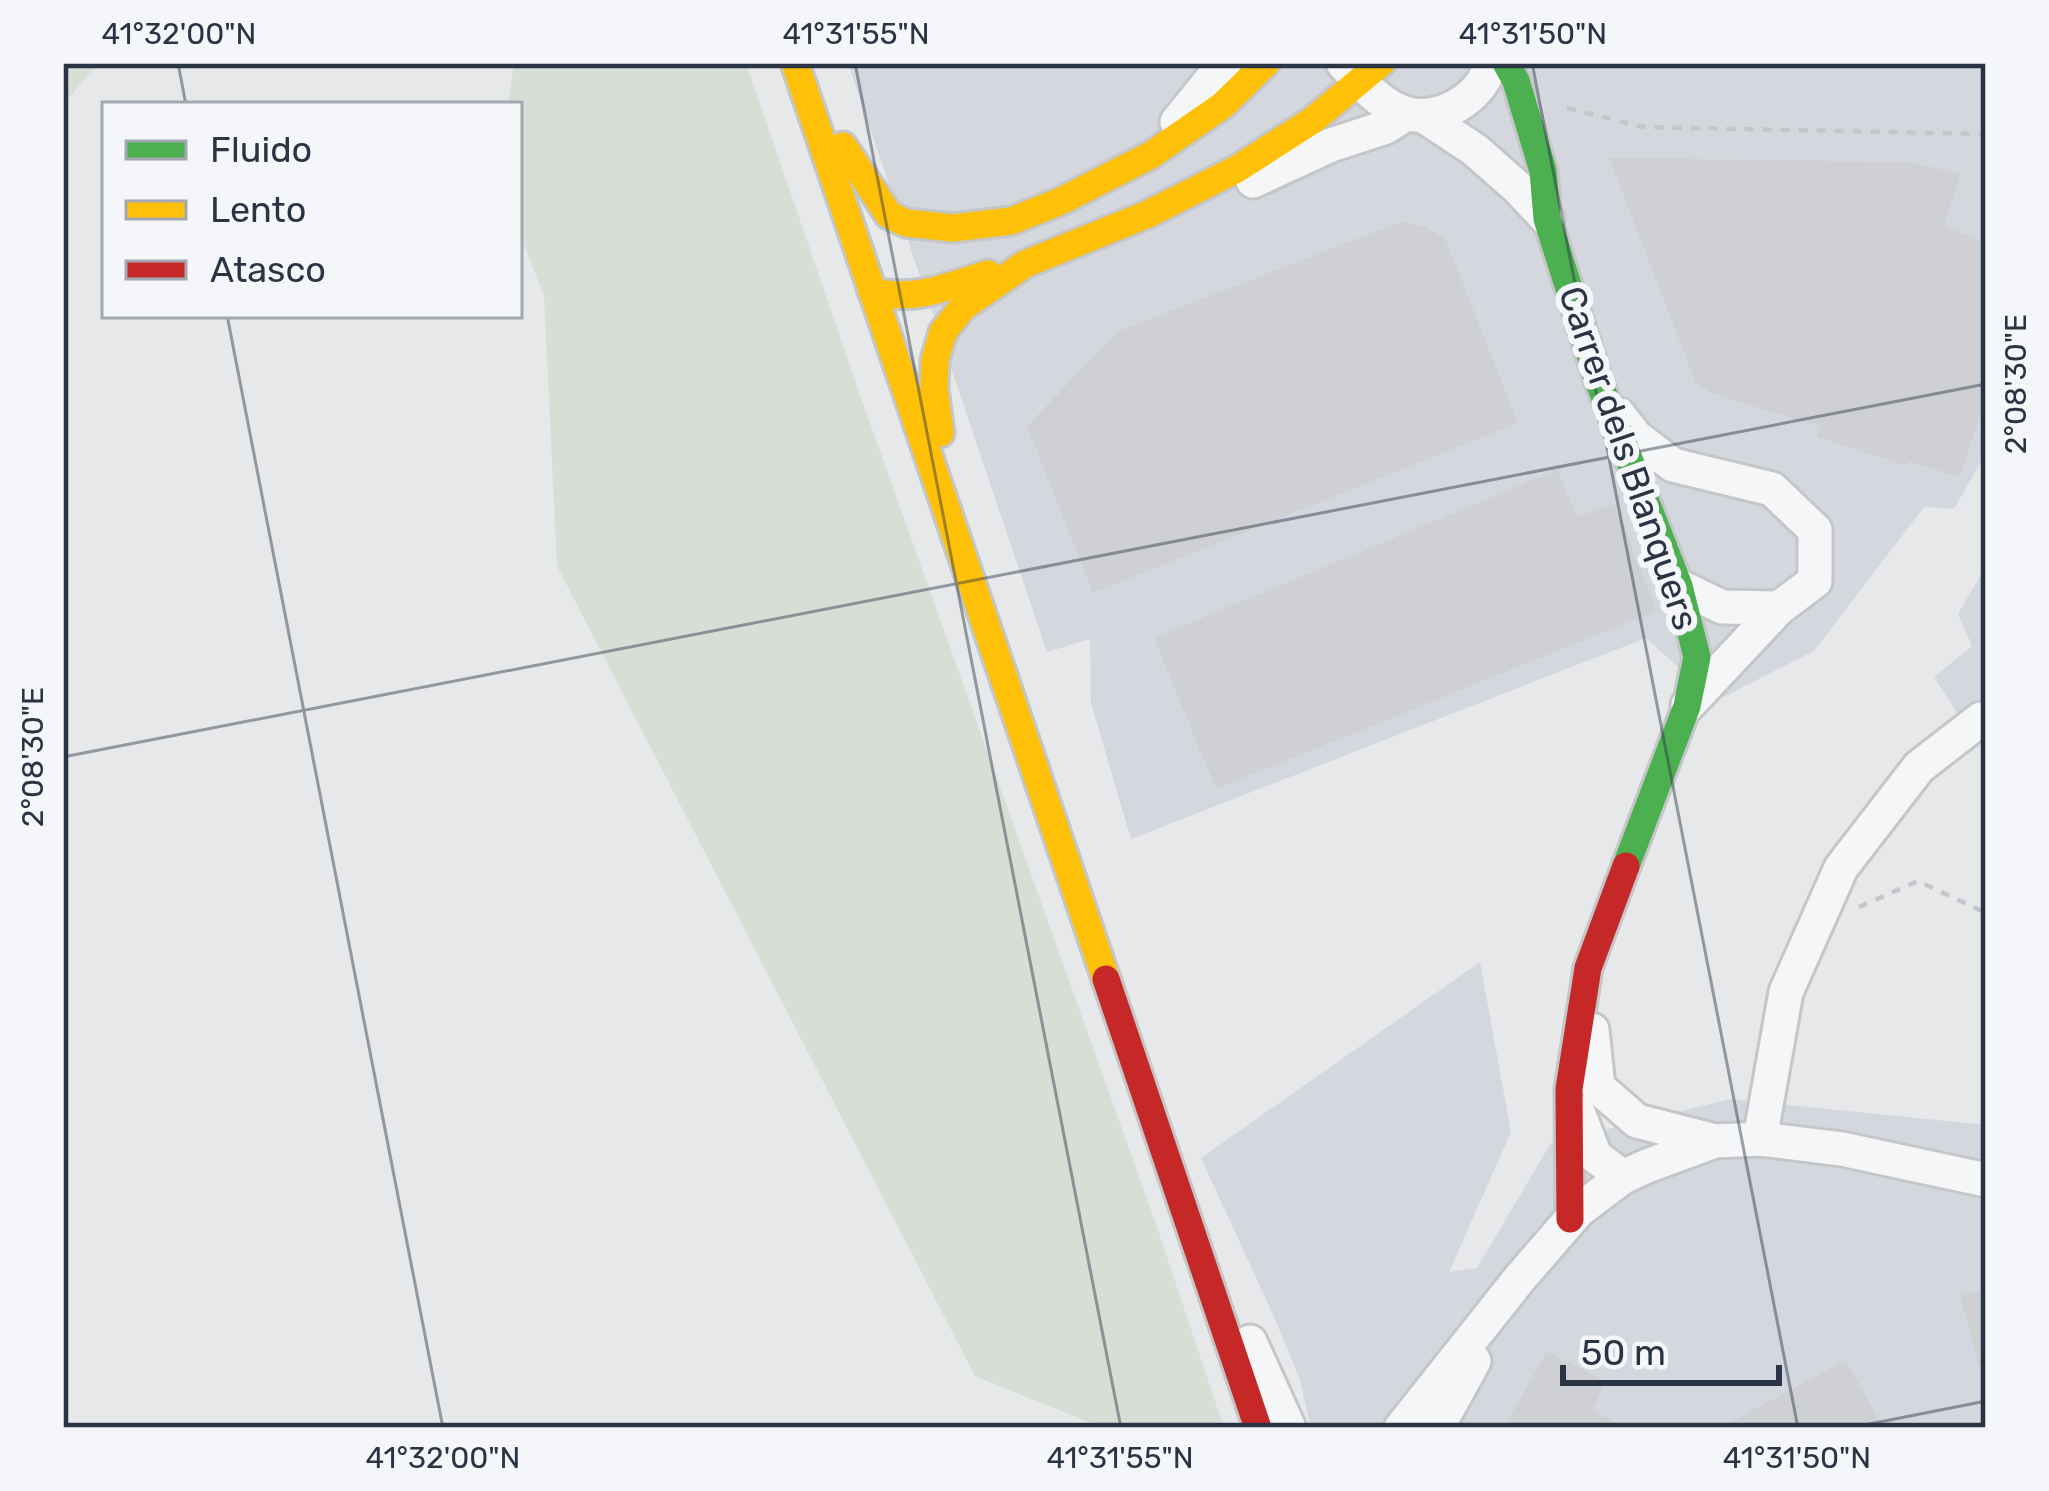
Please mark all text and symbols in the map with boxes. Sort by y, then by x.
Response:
text: 41°32'00"N [102,16,256,52]
text: 41°31'55"N [782,16,930,52]
text: 41°31'50"N [1459,16,1607,52]
legend [102,102,522,318]
text: Fluido [210,128,312,171]
text: Lento [210,188,306,231]
text: Atasco [210,248,326,291]
street label: Carrer dels Blanquers [1550,281,1708,635]
text: 2°08'30"E [1998,314,2034,454]
text: 2°08'30"E [15,687,51,827]
scale bar [1563,1311,1779,1385]
text: 50 m [1581,1331,1666,1374]
text: 41°32'00"N [366,1440,520,1476]
text: 41°31'55"N [1046,1440,1194,1476]
text: 41°31'50"N [1723,1440,1871,1476]

